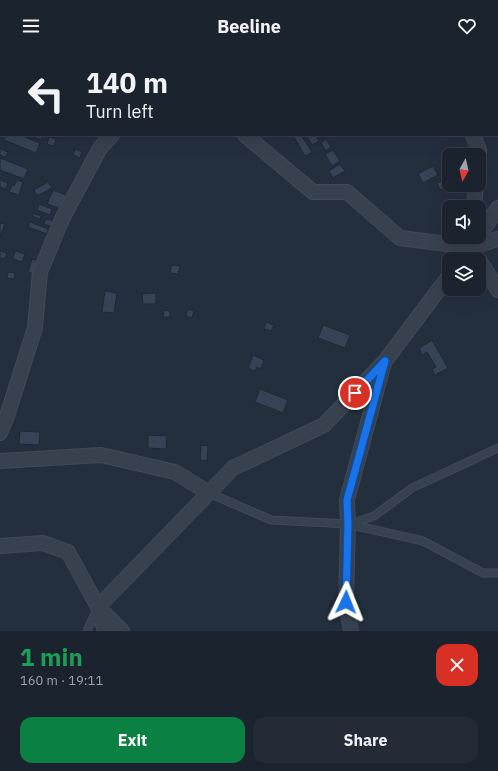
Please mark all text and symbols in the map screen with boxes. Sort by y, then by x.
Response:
icon: menu [20,15,42,37]
text: Beeline [217,15,281,38]
icon: heart [456,15,478,37]
text: 140 m [86,64,168,101]
icon: left [20,68,72,120]
text: Turn left [86,100,154,123]
north arrow [442,148,486,192]
map controls [442,148,486,296]
button: sound [442,200,486,244]
button: layers [442,252,486,296]
pin [338,376,372,410]
icon: arrive [344,382,366,404]
position arrow [325,581,367,623]
text: 1 min [20,641,83,673]
button: close [436,644,478,686]
text: 160 m · 19:11 [20,672,103,689]
button: Exit [20,717,245,763]
button: Share [253,717,478,763]

